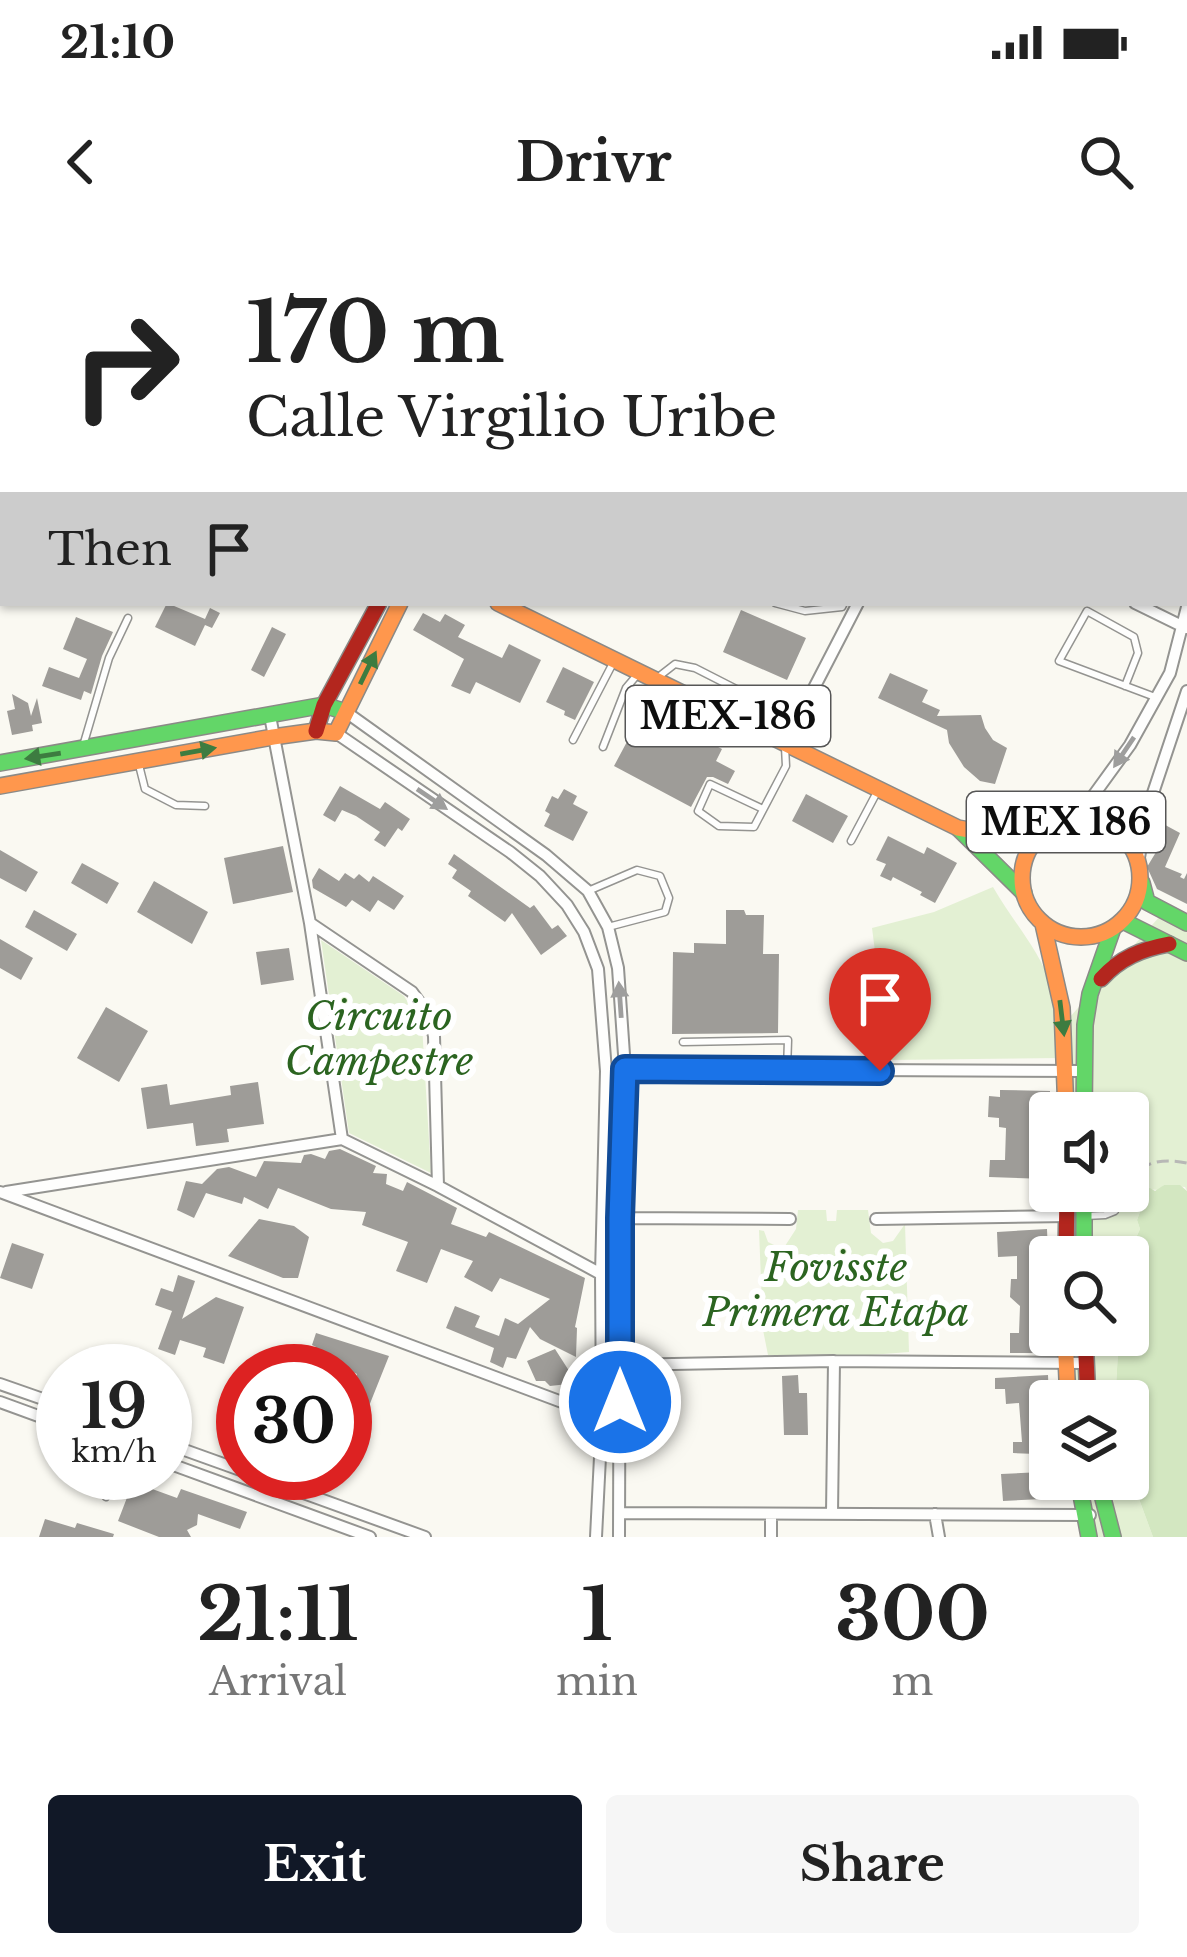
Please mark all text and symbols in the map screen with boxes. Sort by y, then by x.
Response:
text: 21:10 [60,14,175,70]
icon: back [48,129,114,195]
text: Drivr [515,129,672,196]
icon: search [1073,129,1139,195]
text: 170 m [246,281,505,385]
icon: right [48,288,204,444]
text: Calle Virgilio Uribe [246,384,777,451]
icon: arrive [196,516,262,582]
text: Then [48,521,172,577]
one-way arrow [357,651,377,685]
road number: MEX-186 [626,686,830,746]
one-way arrow [1113,735,1136,768]
one-way arrow [179,741,217,759]
one-way arrow [24,747,62,766]
one-way arrow [416,787,449,810]
road number: MEX 186 [967,792,1165,852]
pin [829,948,931,1071]
icon: arrive [847,966,913,1032]
one-way arrow [611,981,630,1018]
park label: Circuito Campestre [285,992,473,1086]
one-way arrow [1052,999,1071,1037]
map controls [1029,1092,1149,1500]
button: sound [1029,1092,1149,1212]
button: search [1029,1236,1149,1356]
park label: Fovisste Primera Etapa [701,1243,970,1337]
position arrow [557,1339,683,1465]
speed limit sign: 30 [216,1344,372,1500]
text: 19 [81,1370,147,1444]
button: layers [1029,1380,1149,1500]
text: km/h [71,1433,157,1470]
text: 21:11 [197,1570,359,1659]
text: 1 [581,1570,613,1659]
text: 300 [835,1570,990,1659]
text: Arrival [209,1657,347,1706]
text: min [556,1657,638,1706]
text: m [892,1657,933,1706]
button: Exit [48,1795,582,1933]
button: Share [606,1795,1139,1933]

